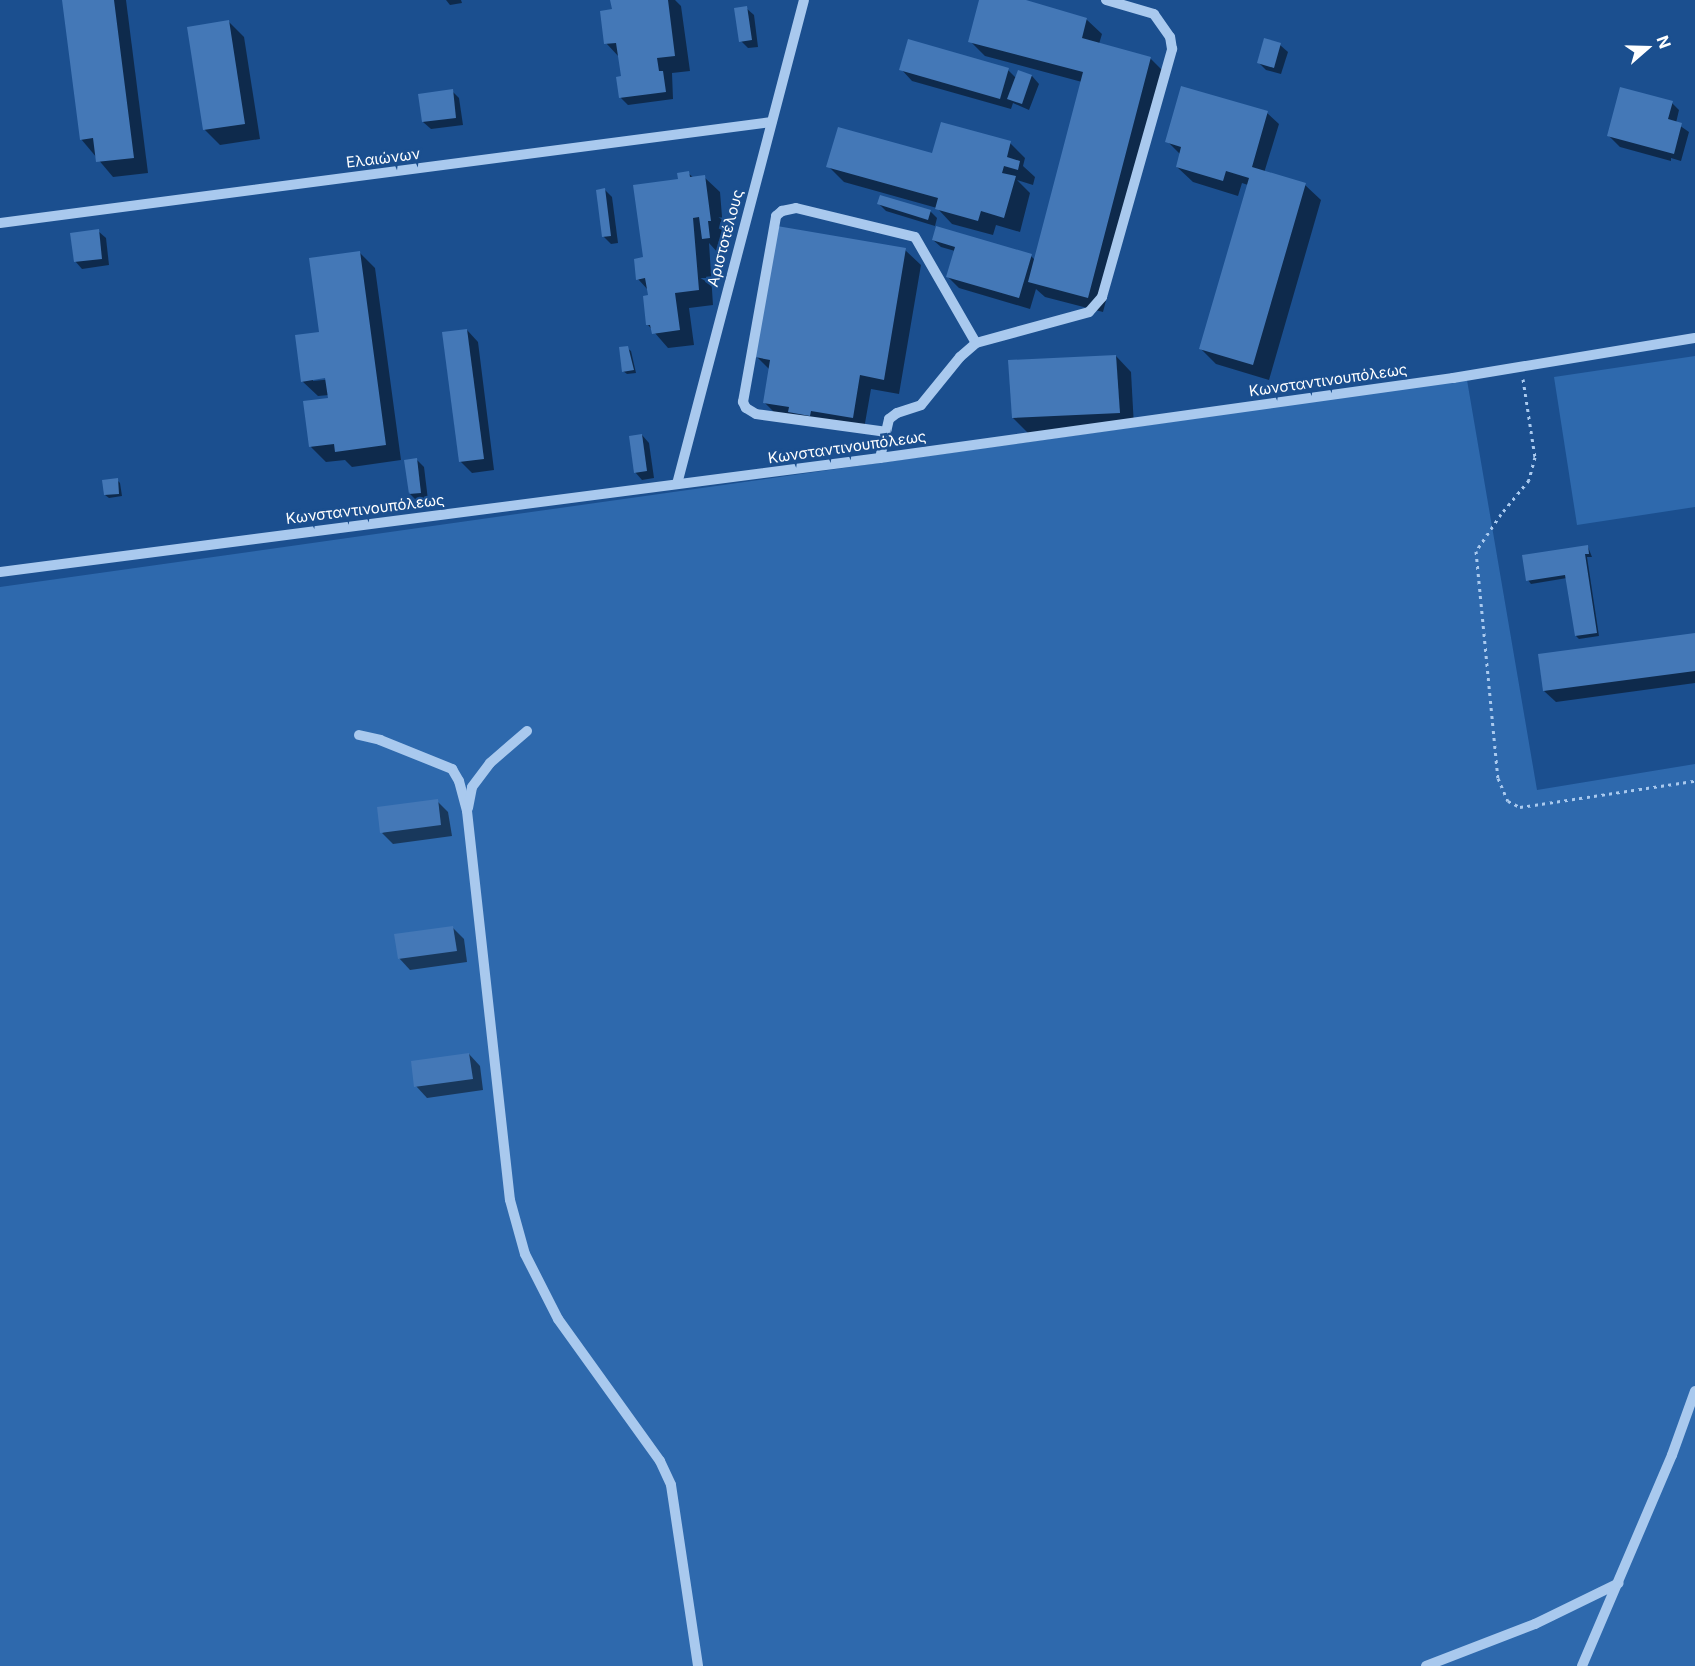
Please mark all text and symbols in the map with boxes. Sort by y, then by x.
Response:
north arrow [1617,18,1677,78]
text: N [1652,33,1675,51]
street label: Ελαιώνων [345,145,421,171]
street label: Αριστοτέλους [703,187,747,289]
street label: Κωνσταντινουπόλεως [1248,360,1408,400]
street label: Κωνσταντινουπόλεως [767,427,927,467]
street label: Κωνσταντινουπόλεως [285,490,445,528]

